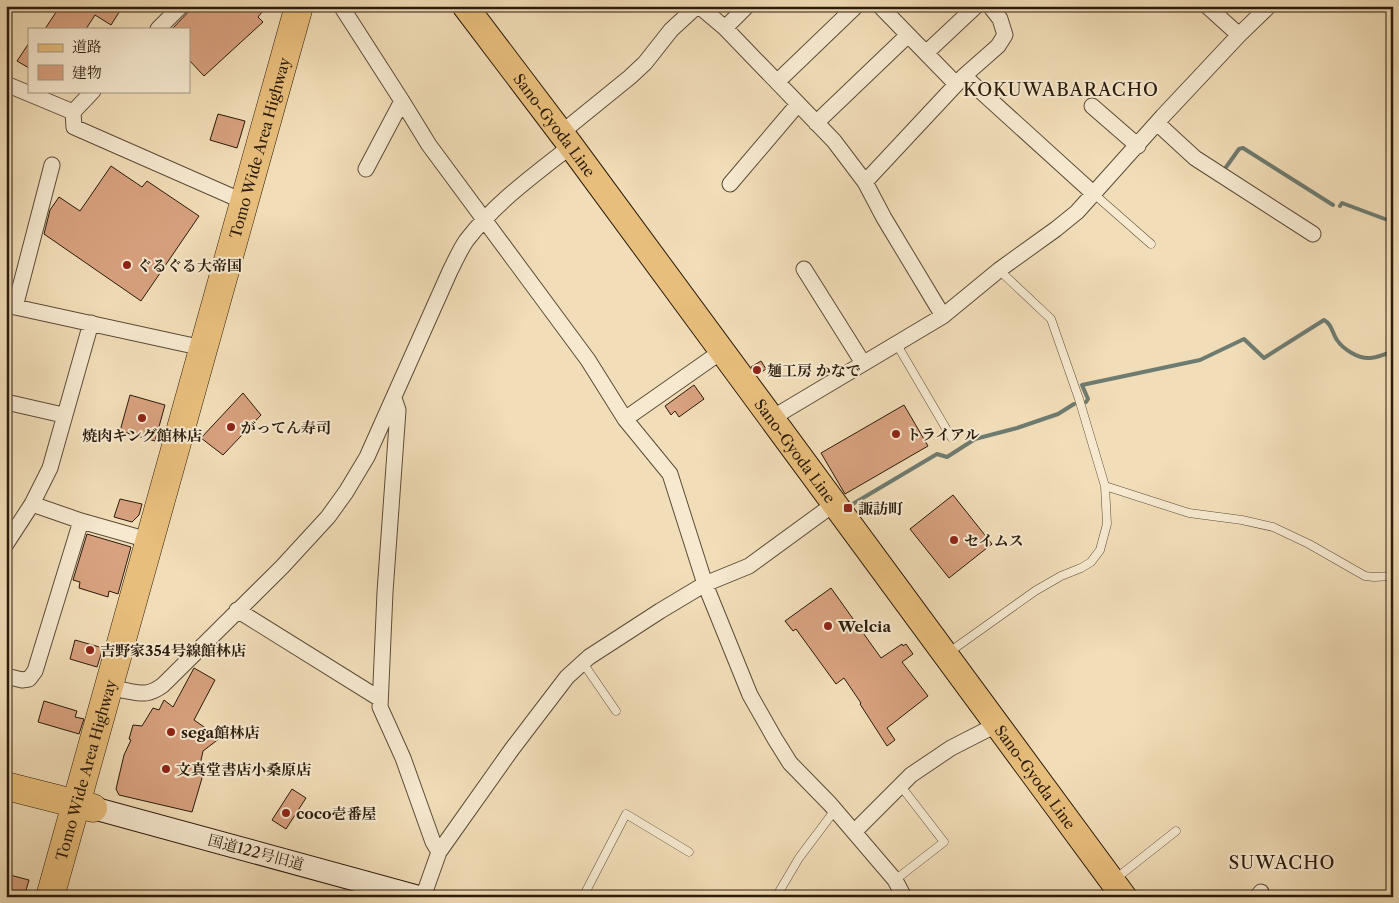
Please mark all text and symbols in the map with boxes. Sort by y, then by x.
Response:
legend [28,28,190,92]
text: 道路 [72,37,102,56]
street label: Tomo Wide Area Highway [225,54,294,240]
text: 建物 [72,63,102,82]
street label: Sano-Gyoda Line [510,69,600,180]
district label: KOKUWABARACHO [963,79,1159,101]
place label: ぐるぐる大帝国 [137,256,242,275]
marker: ぐるぐる大帝国 [121,259,133,271]
place label: 麺工房 かなで [767,361,861,380]
marker: 麺工房 かなで [751,364,763,376]
street label: Sano-Gyoda Line [751,395,840,506]
marker: 焼肉キング館林店 [136,412,148,424]
place label: がってん寿司 [241,418,331,437]
marker: がってん寿司 [225,421,237,433]
place label: トライアル [906,425,980,444]
place label: 焼肉キング館林店 [82,426,202,445]
marker: トライアル [890,428,902,440]
place label: 諏訪町 [858,499,903,518]
marker: 諏訪町 [842,502,854,514]
place label: セイムス [964,531,1024,550]
marker: セイムス [948,534,960,546]
place label: Welcia [837,617,891,636]
marker: Welcia [822,620,834,632]
place label: 吉野家354号線館林店 [100,641,246,660]
marker: 吉野家354号線館林店 [84,644,96,656]
street label: Tomo Wide Area Highway [51,677,120,863]
street label: Sano-Gyoda Line [991,721,1080,833]
place label: sega館林店 [181,723,259,742]
marker: sega館林店 [165,726,177,738]
place label: 文真堂書店小桑原店 [176,760,311,779]
marker: 文真堂書店小桑原店 [160,763,172,775]
place label: coco壱番屋 [296,804,377,823]
marker: coco壱番屋 [280,807,292,819]
street label: 国道122号旧道 [206,830,306,874]
district label: SUWACHO [1229,852,1335,874]

